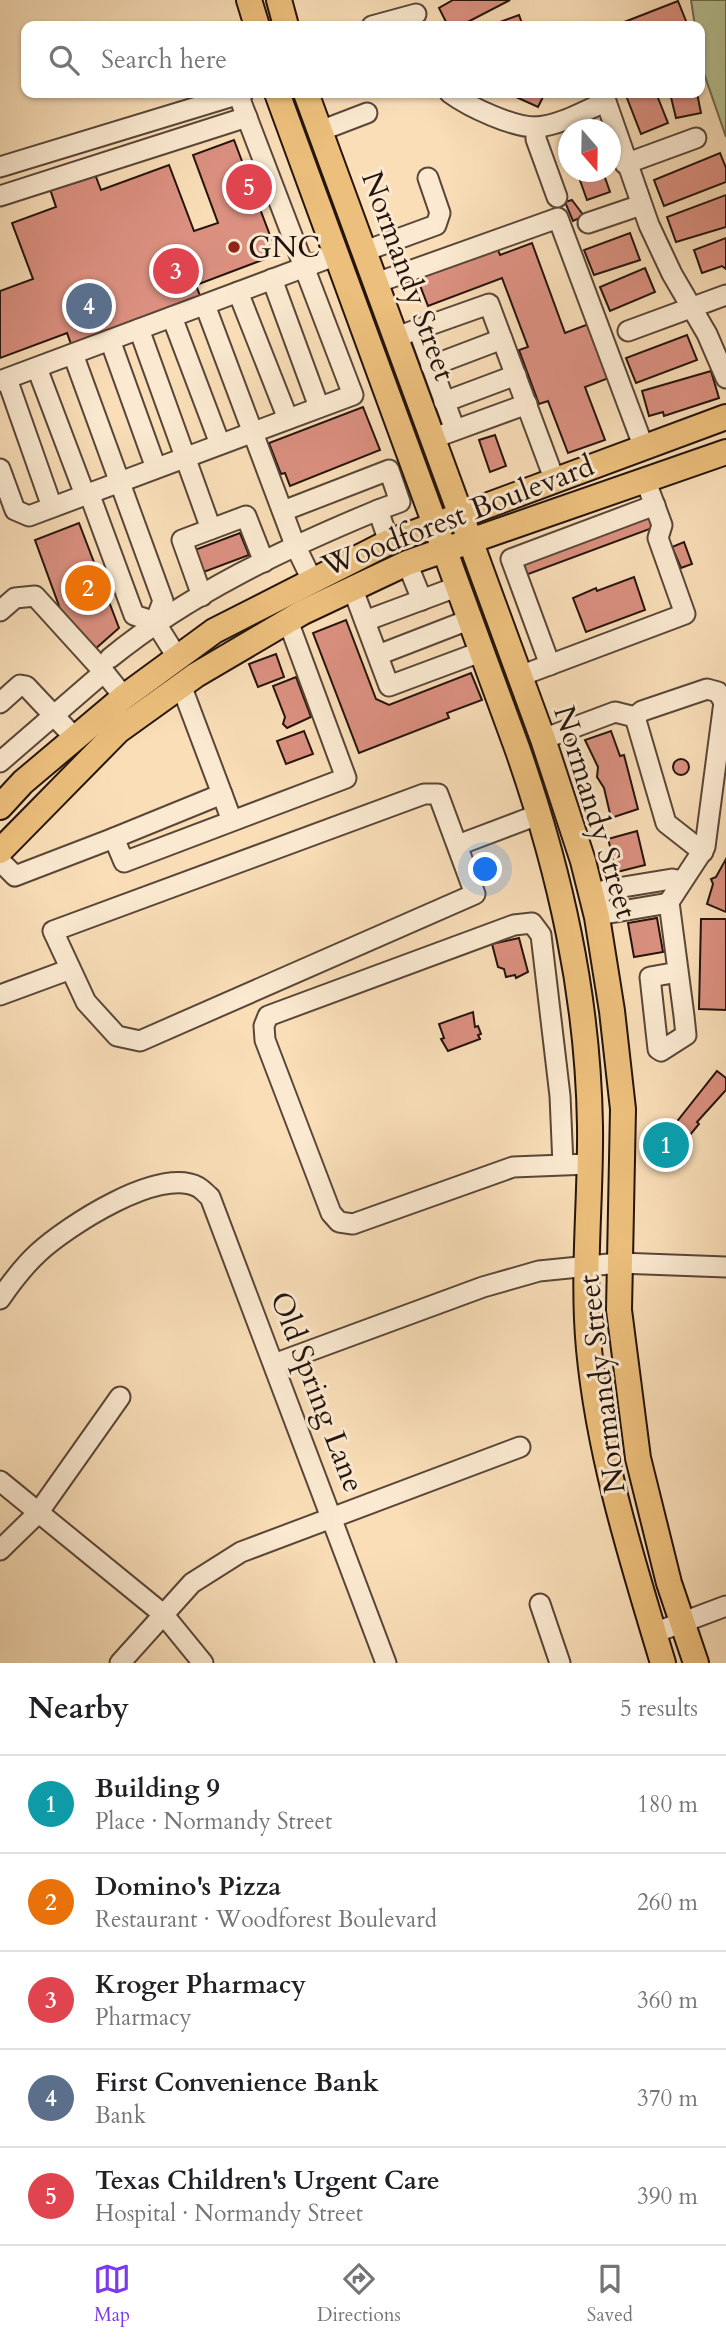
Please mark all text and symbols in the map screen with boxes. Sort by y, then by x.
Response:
search box [21,21,705,98]
icon: search [45,41,83,79]
text: Search here [101,42,227,77]
north arrow [558,119,621,182]
pin: 5 [226,161,272,213]
street label: Normandy Street [351,166,465,387]
place label: GNC [248,227,320,268]
marker: GNC [226,239,242,255]
pin: 3 [153,245,199,297]
pin: 4 [66,280,112,332]
street label: Woodforest Boulevard [315,445,600,587]
pin: 2 [65,562,111,614]
street label: Normandy Street [543,701,647,924]
your location [468,852,502,886]
pin: 1 [643,1119,689,1171]
street label: Normandy Street [568,1272,636,1496]
street label: Old Spring Lane [260,1286,374,1498]
text: Nearby [28,1688,129,1729]
text: 5 results [620,1693,698,1724]
text: Building 9 [95,1771,220,1806]
text: 1 [45,1789,57,1820]
text: 180 m [637,1789,698,1820]
text: Place · Normandy Street [95,1806,332,1837]
text: Domino's Pizza [95,1869,281,1904]
text: 2 [45,1887,57,1918]
text: 260 m [637,1887,698,1918]
text: Restaurant · Woodforest Boulevard [95,1904,437,1935]
text: Kroger Pharmacy [95,1967,306,2002]
text: 3 [45,1985,57,2016]
text: 360 m [637,1985,698,2016]
text: Pharmacy [95,2002,192,2033]
text: First Convenience Bank [95,2065,379,2100]
text: 4 [45,2083,57,2114]
text: 370 m [637,2083,698,2114]
text: Bank [95,2100,146,2131]
text: Texas Children's Urgent Care [95,2163,440,2198]
text: 5 [45,2181,57,2212]
text: 390 m [637,2181,698,2212]
text: Hospital · Normandy Street [95,2198,363,2229]
tab: Map [93,2260,131,2328]
tab: Directions [317,2260,401,2328]
tab: Saved [587,2260,633,2328]

